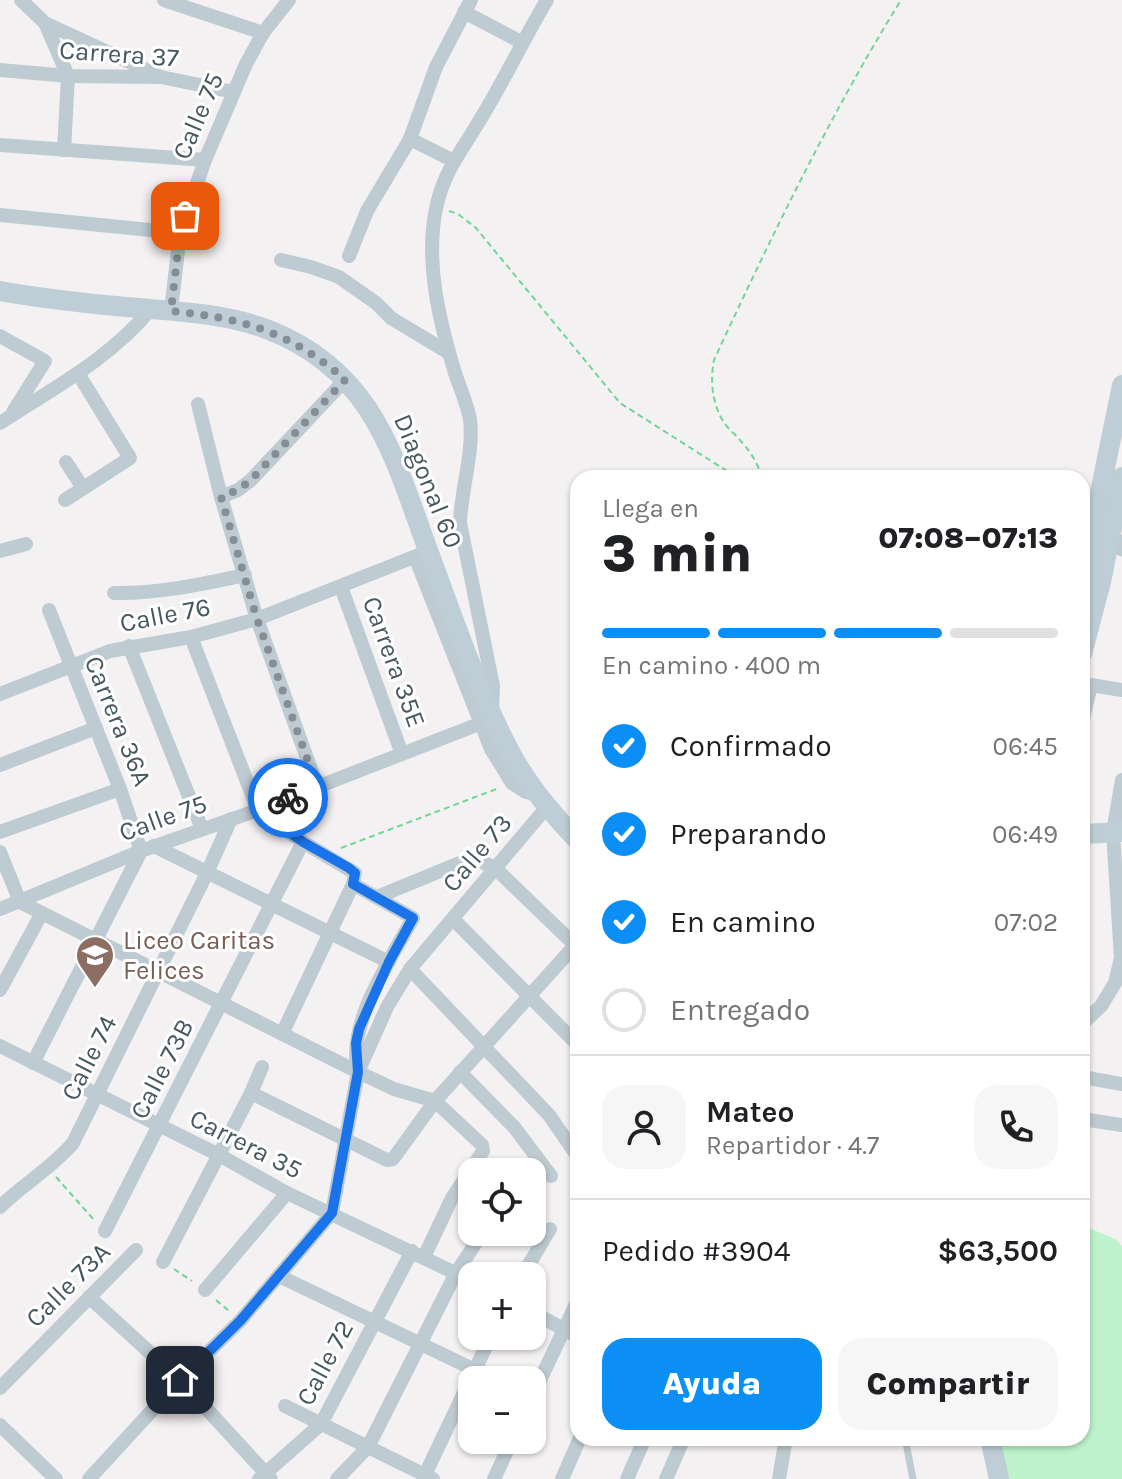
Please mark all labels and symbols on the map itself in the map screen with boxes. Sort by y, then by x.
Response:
street label: Carrera 37 [58,34,180,74]
street label: Calle 75 [166,68,230,164]
pin [151,182,219,250]
street label: Diagonal 60 [387,409,469,553]
street label: Calle 76 [117,591,213,639]
street label: Carrera 35E [356,592,432,732]
street label: Carrera 36A [78,651,158,791]
courier [248,758,328,838]
street label: Calle 75 [115,788,211,848]
street label: Calle 73 [436,808,518,898]
place label: Liceo Caritas Felices [123,925,275,986]
school or university icon: Liceo Caritas Felices [74,934,116,989]
street label: Calle 74 [55,1010,123,1106]
street label: Calle 73B [124,1014,200,1124]
street label: Carrera 35 [184,1102,308,1186]
street label: Calle 73A [19,1236,117,1334]
street label: Calle 72 [290,1315,360,1411]
pin [146,1346,214,1414]

